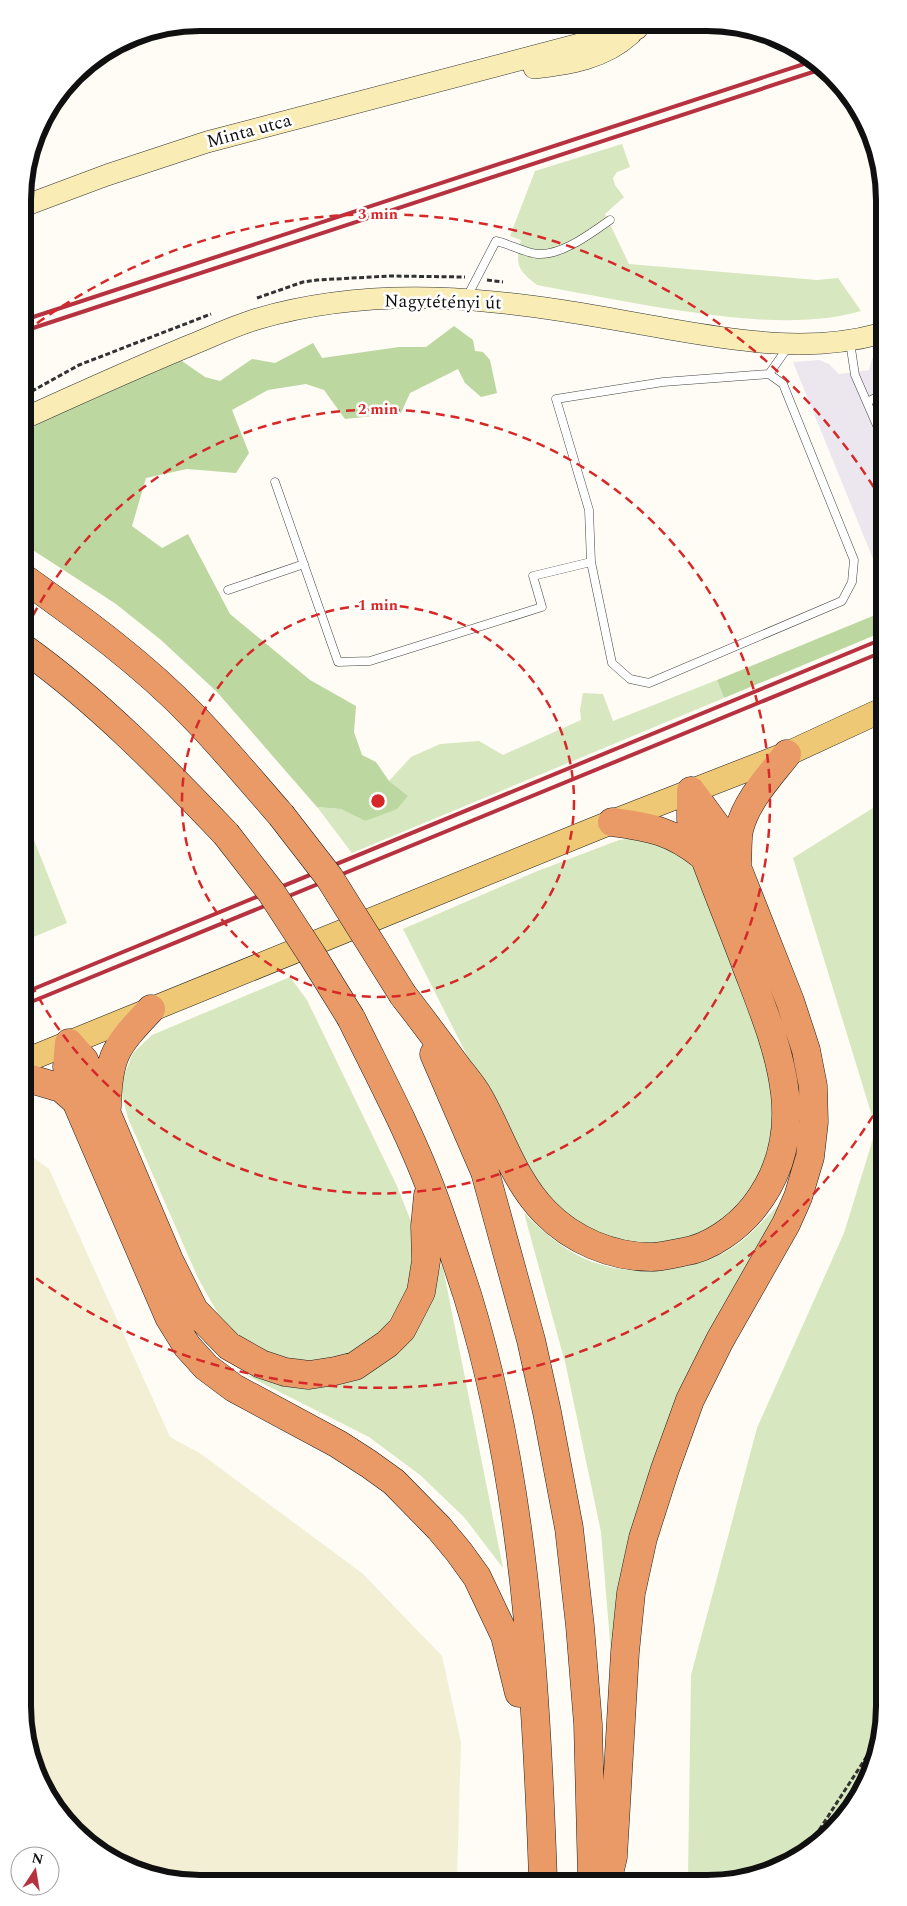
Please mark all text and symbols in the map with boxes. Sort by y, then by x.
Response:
street label: Minta utca [204,107,295,155]
text: 3 min [358,203,398,226]
street label: Nagytétényi út [384,287,502,317]
text: 2 min [358,398,398,421]
text: 1 min [358,594,398,617]
centre of rings [369,792,387,810]
north arrow [10,1846,60,1896]
text: N [30,1847,45,1870]

